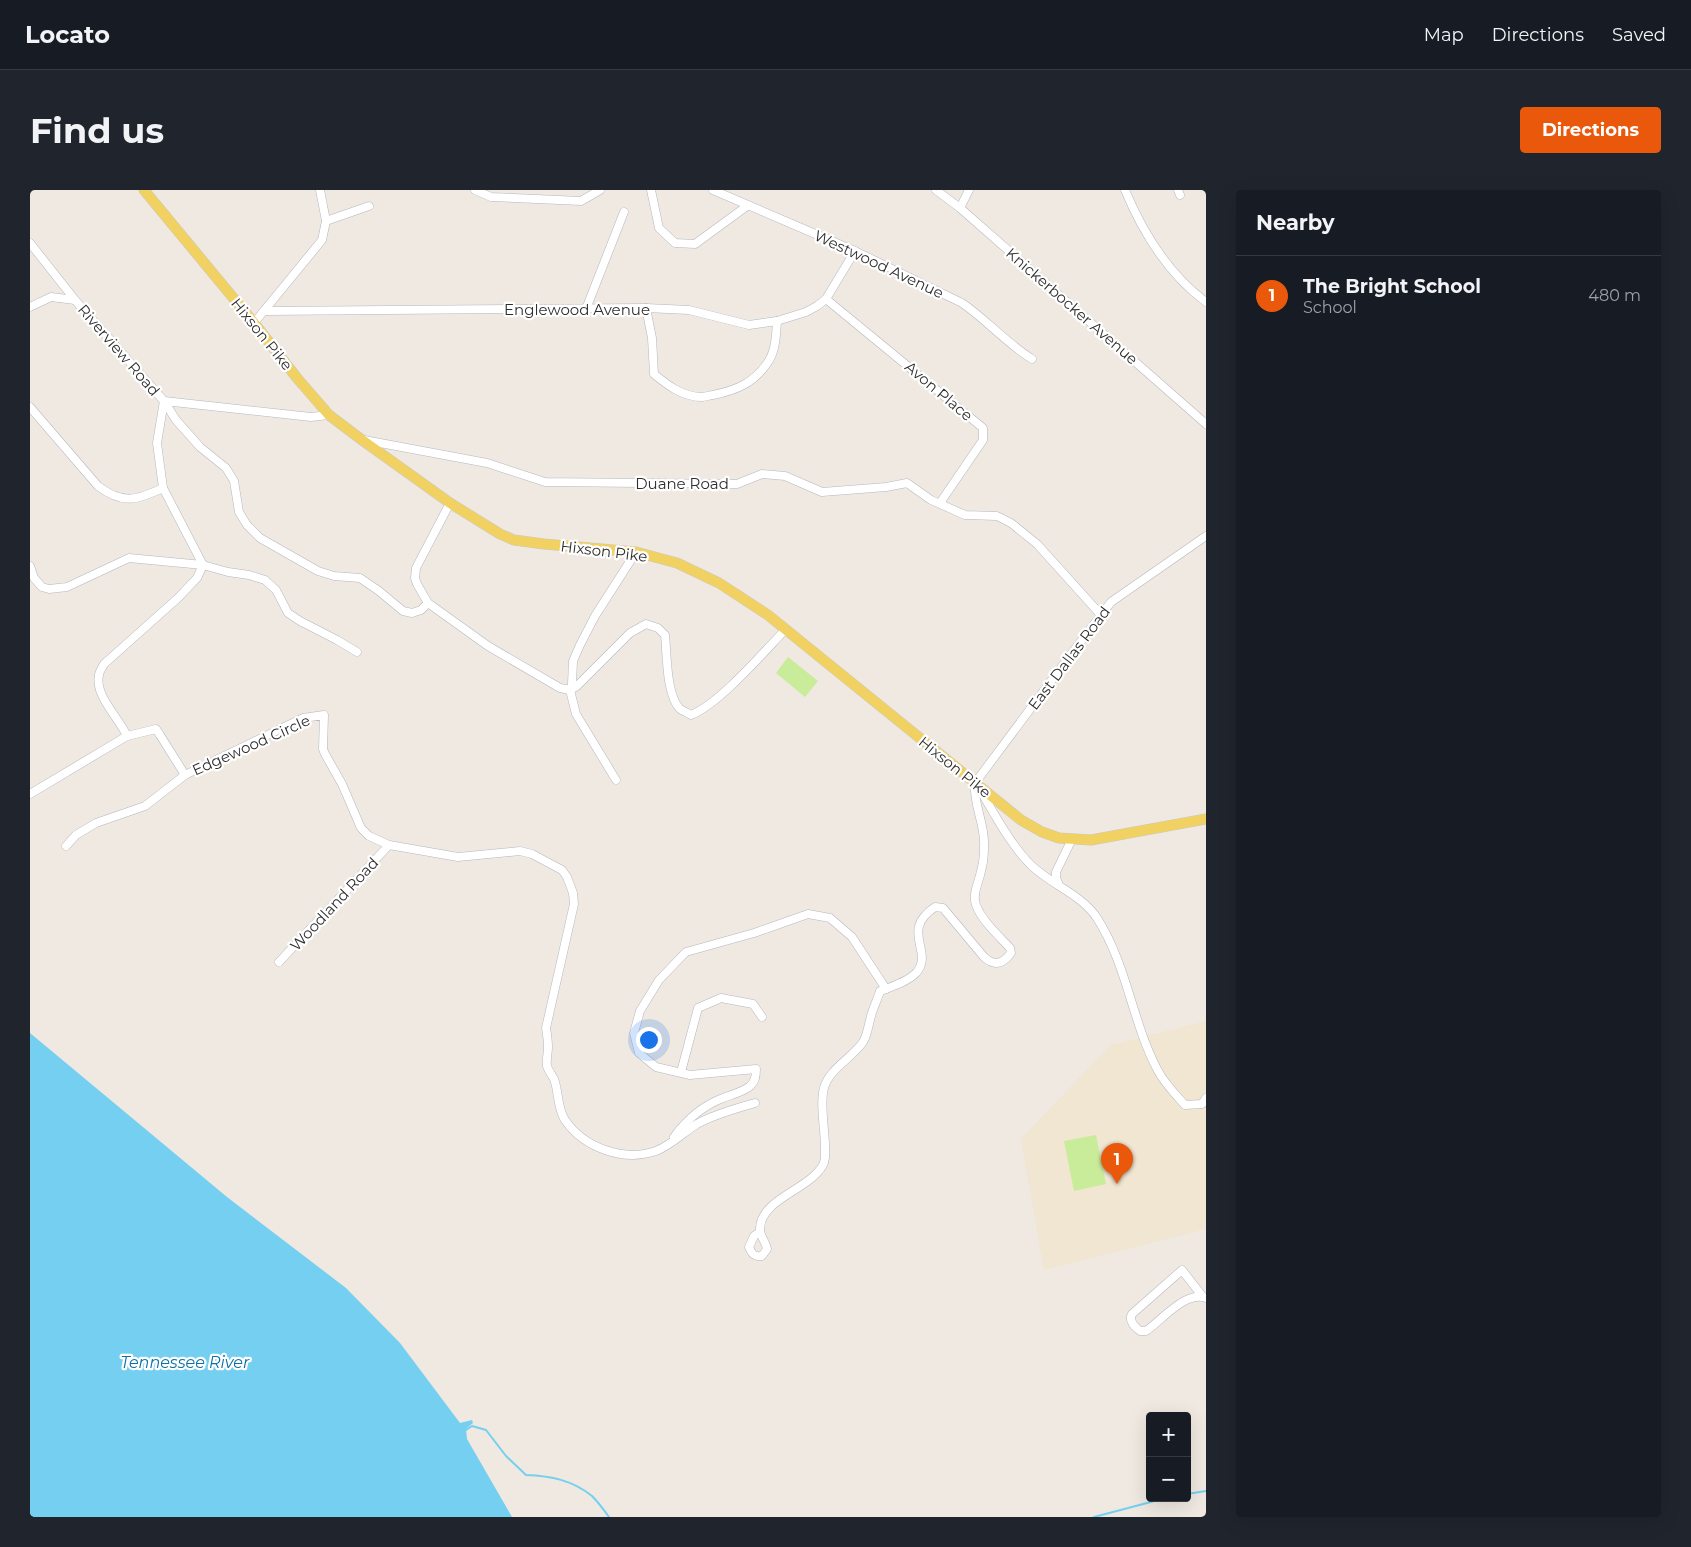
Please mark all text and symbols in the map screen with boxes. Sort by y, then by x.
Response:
text: Locato [25,20,110,49]
text: Map [1424,24,1464,46]
text: Directions [1492,24,1584,46]
text: Saved [1612,24,1666,46]
button: Directions [1520,107,1661,153]
text: Find us [30,109,164,152]
text: Nearby [1256,210,1335,235]
street label: Westwood Avenue [811,226,947,302]
street label: Knickerbocker Avenue [1002,243,1142,369]
text: The Bright School [1303,275,1481,298]
text: 1 [1269,286,1275,305]
text: 480 m [1588,286,1641,305]
street label: Hixson Pike [227,294,297,374]
text: School [1303,298,1357,317]
street label: Riverview Road [74,300,164,400]
street label: Englewood Avenue [504,300,650,319]
street label: Avon Place [901,357,977,425]
street label: Duane Road [635,474,729,493]
street label: Hixson Pike [559,536,649,566]
street label: East Dallas Road [1024,602,1114,714]
street label: Edgewood Circle [189,710,313,780]
street label: Hixson Pike [915,732,995,802]
street label: Woodland Road [286,853,382,955]
your location [636,1027,662,1053]
pin: 1 [1101,1143,1133,1184]
water label: Tennessee River [121,1353,250,1372]
map controls [1146,1412,1191,1502]
button: + [1146,1412,1191,1457]
button: − [1146,1457,1191,1502]

